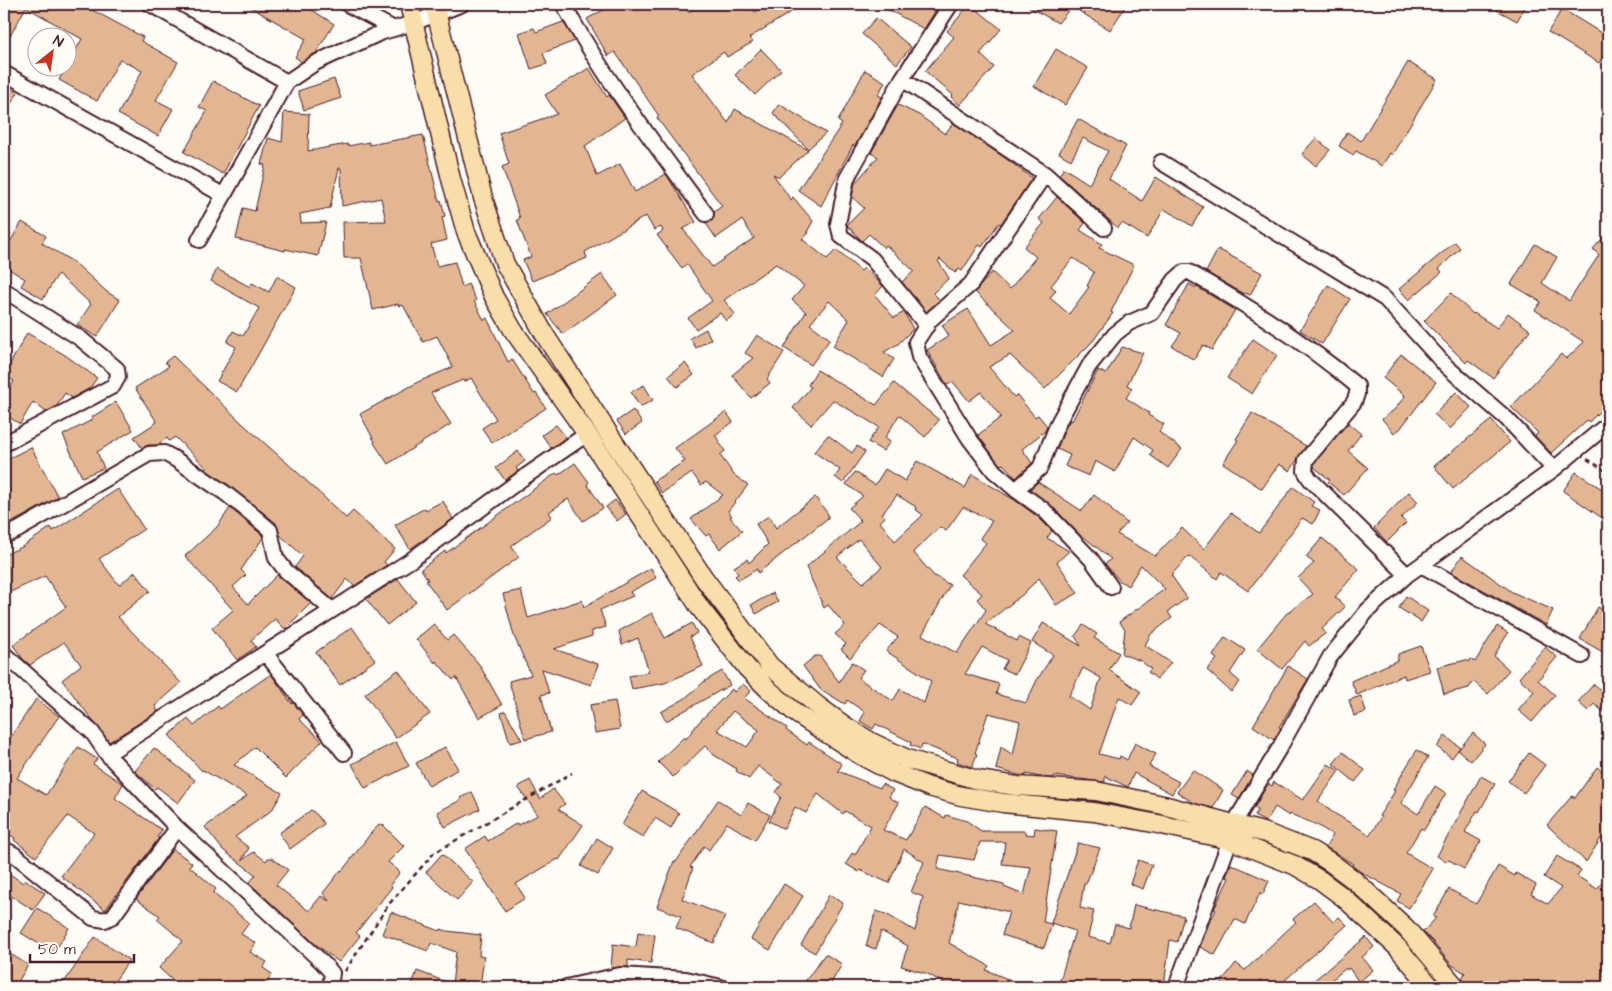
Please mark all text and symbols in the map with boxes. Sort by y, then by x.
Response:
north arrow [28,28,78,78]
text: N [49,31,67,53]
scale bar [30,931,134,963]
text: 50 m [38,939,76,960]

